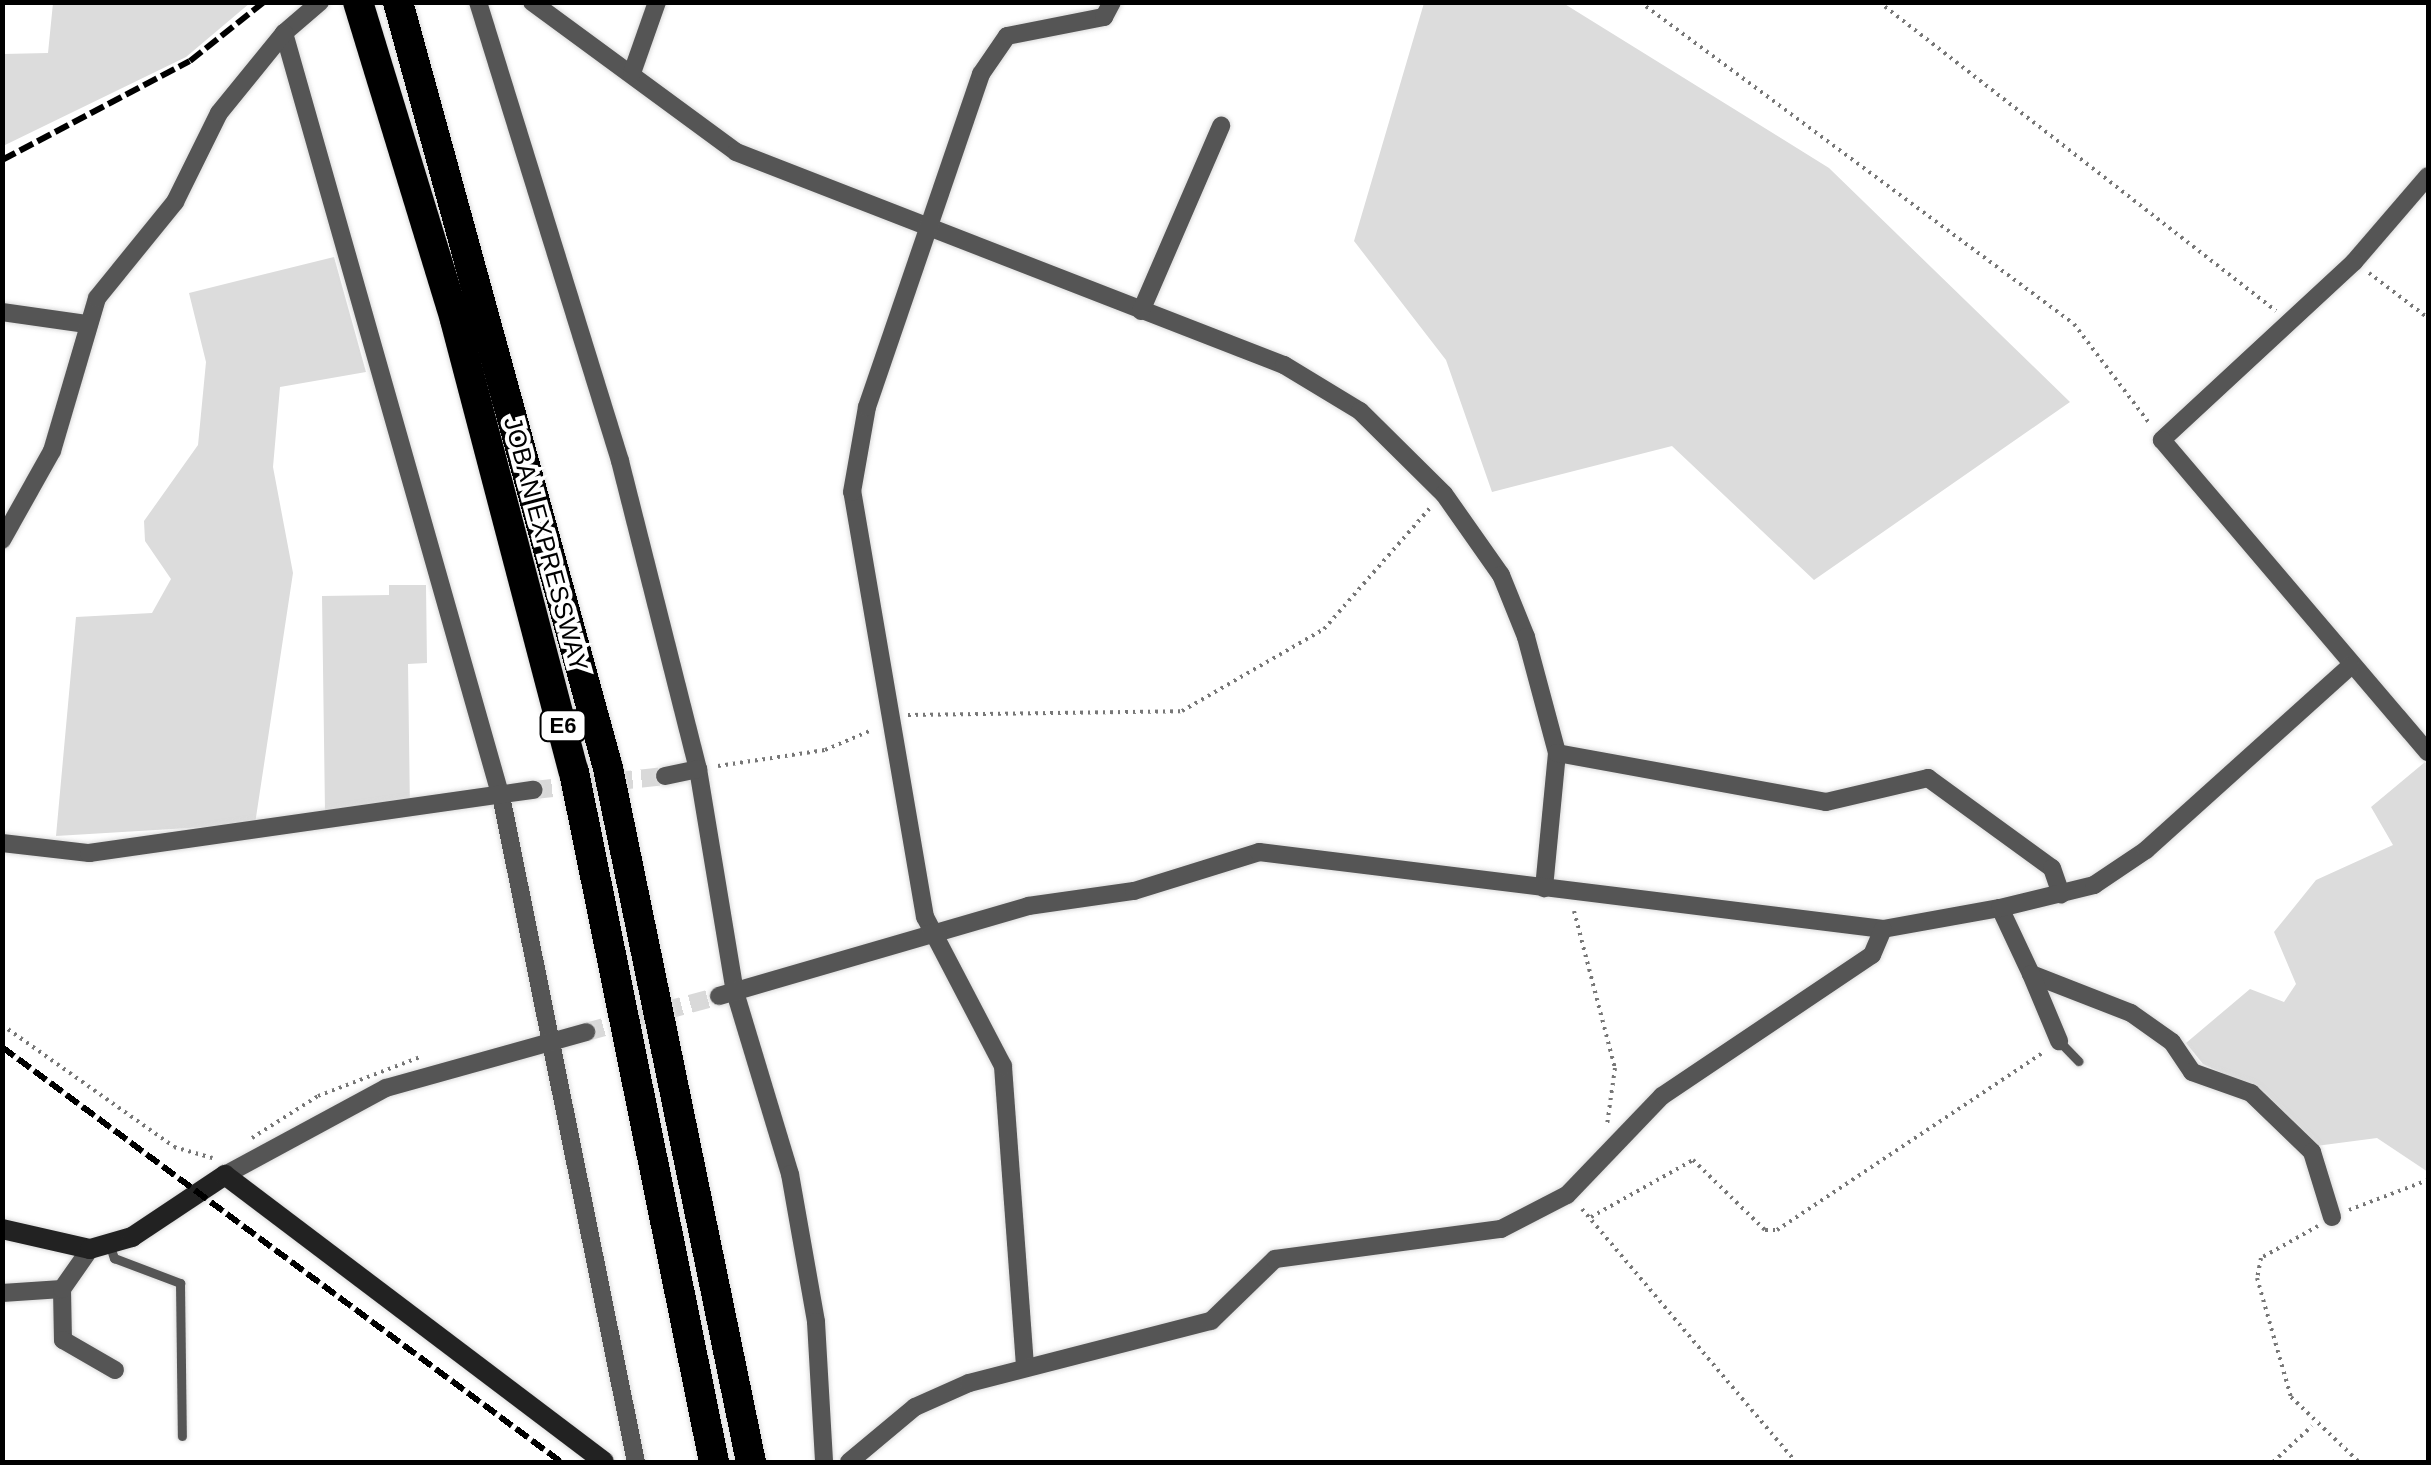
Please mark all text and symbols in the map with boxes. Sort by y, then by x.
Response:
street label: JOBAN EXPRESSWAY [498,413,594,675]
road number: E6 [538,709,588,743]

